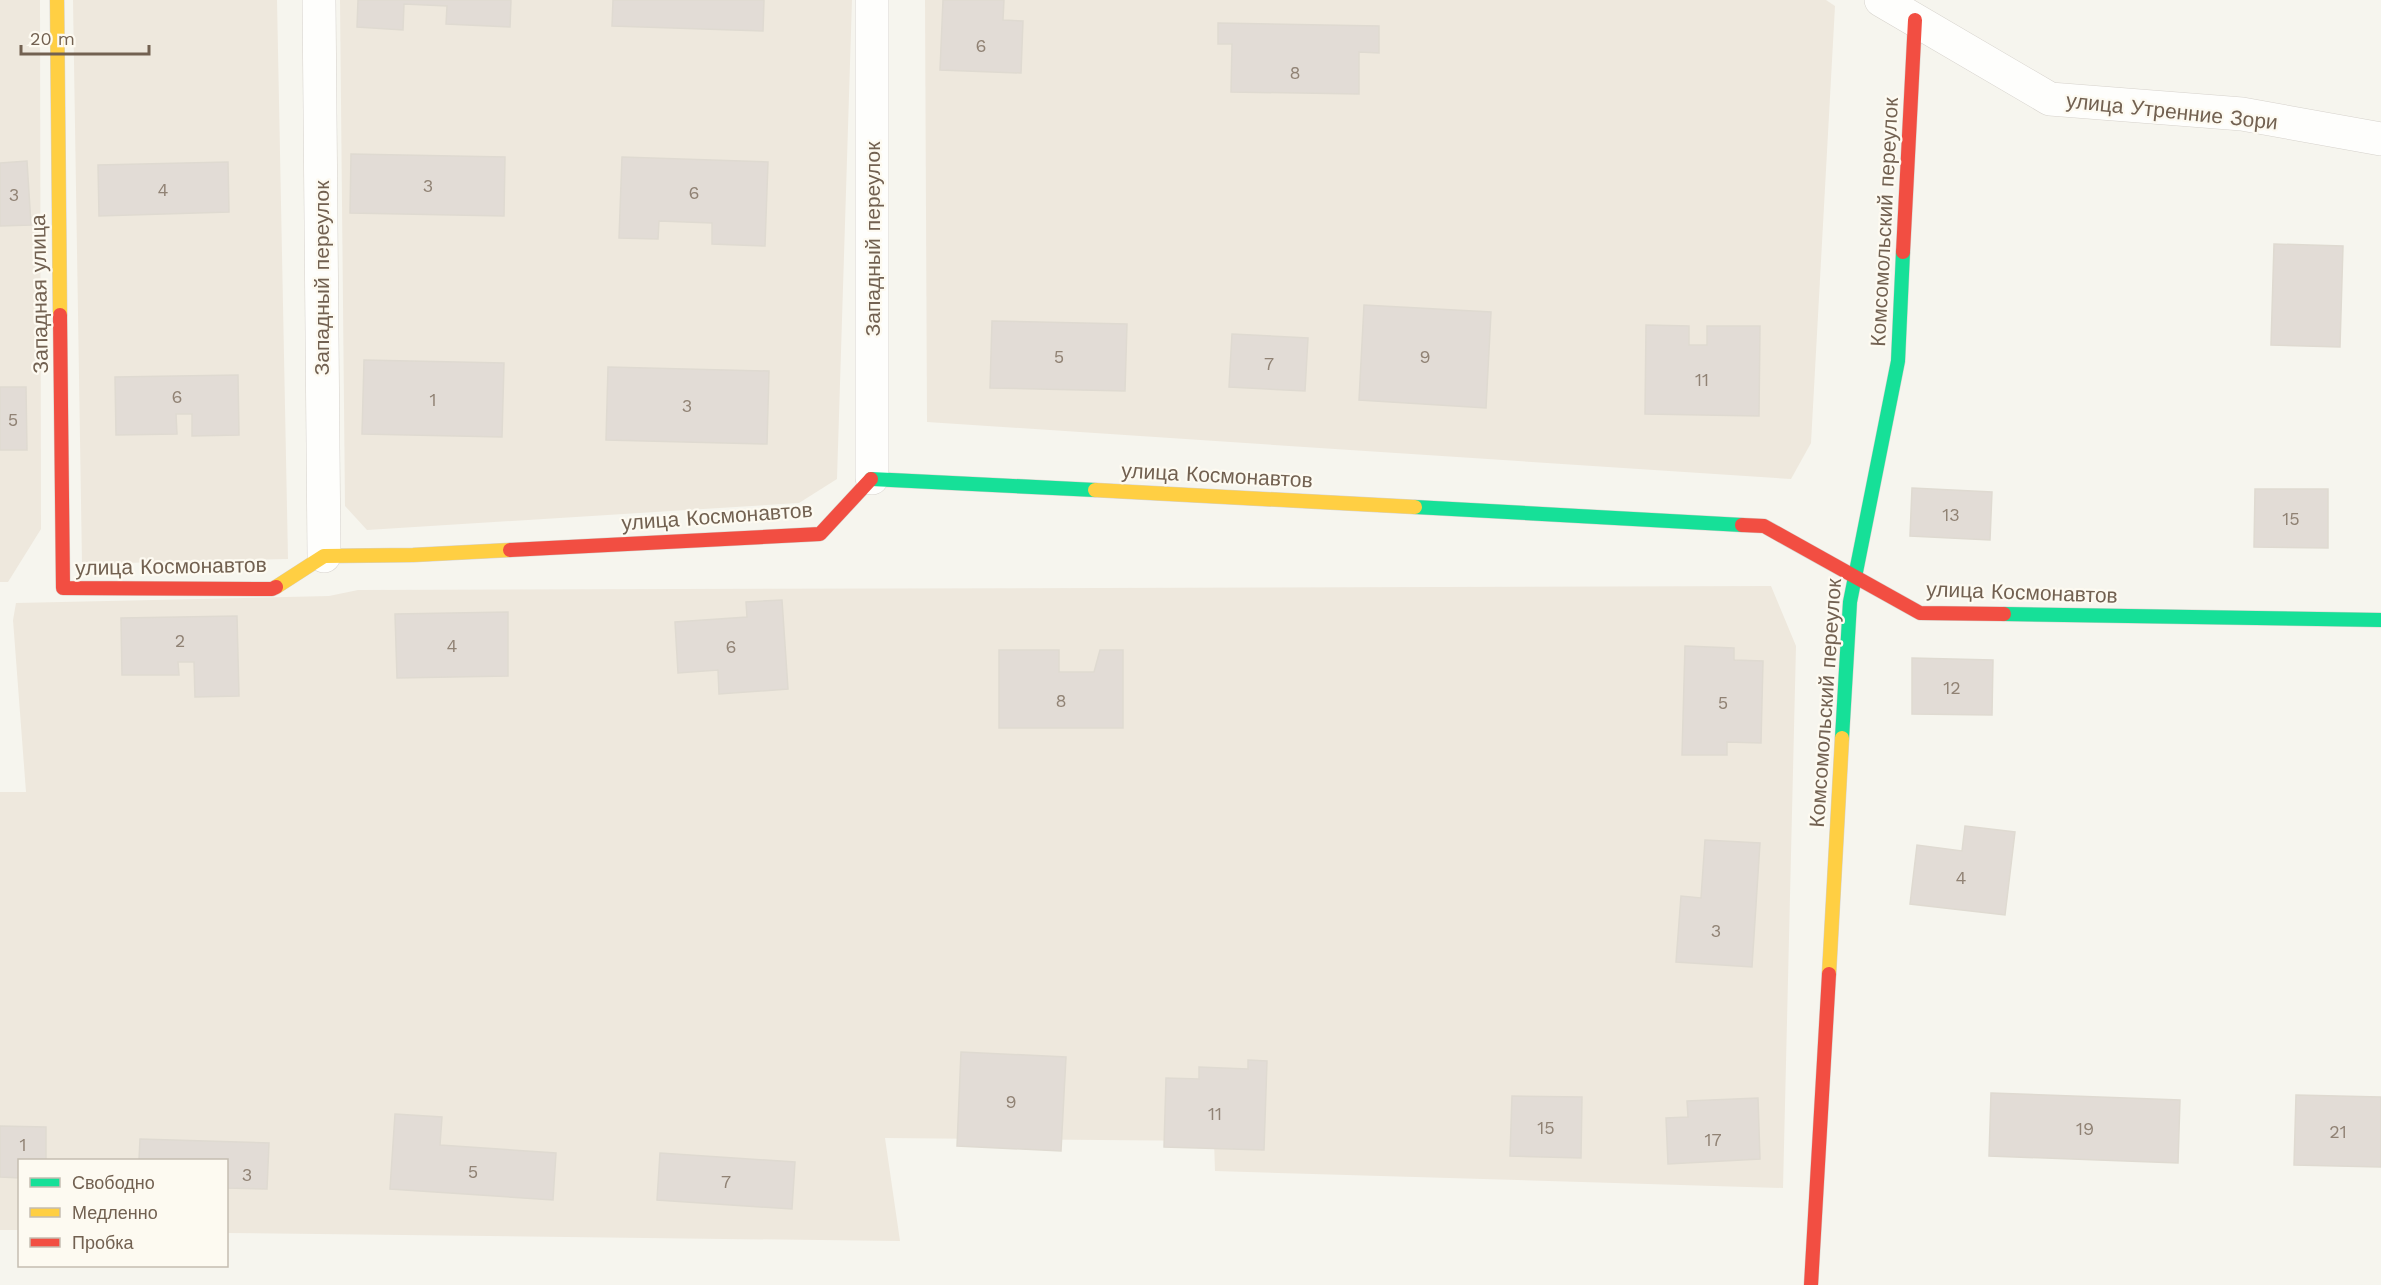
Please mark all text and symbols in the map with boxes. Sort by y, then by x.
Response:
scale bar [21,18,148,56]
text: 20 m [30,28,75,49]
house number: 6 [976,35,986,56]
house number: 8 [1289,62,1301,83]
street label: улица Утренние Зори [2065,87,2279,135]
street label: Комсомольский переулок [1865,96,1903,347]
street label: Западный переулок [860,141,885,336]
house number: 3 [423,175,433,196]
house number: 4 [158,179,169,200]
street label: Западный переулок [309,180,334,375]
house number: 6 [689,182,699,203]
house number: 3 [9,184,19,205]
street label: Западная улица [25,214,53,374]
house number: 5 [1054,346,1064,367]
house number: 9 [1419,346,1431,367]
house number: 7 [1264,353,1274,374]
house number: 11 [1695,369,1709,390]
house number: 6 [172,386,182,407]
house number: 1 [429,389,437,410]
house number: 3 [682,395,692,416]
house number: 5 [8,409,18,430]
street label: улица Космонавтов [1121,458,1313,492]
street label: улица Космонавтов [621,497,813,535]
house number: 13 [1942,504,1960,525]
house number: 15 [2282,508,2300,529]
street label: улица Космонавтов [75,552,267,580]
street label: улица Космонавтов [1926,576,2118,608]
street label: Комсомольский переулок [1804,577,1846,828]
house number: 2 [175,630,185,651]
house number: 4 [447,635,458,656]
house number: 6 [726,636,736,657]
house number: 12 [1943,677,1961,698]
house number: 8 [1055,690,1067,711]
house number: 5 [1718,692,1728,713]
house number: 4 [1956,867,1967,888]
house number: 3 [1711,920,1721,941]
house number: 9 [1005,1091,1017,1112]
house number: 11 [1208,1103,1222,1124]
house number: 15 [1537,1117,1555,1138]
house number: 19 [2076,1118,2094,1139]
house number: 21 [2329,1121,2347,1142]
house number: 17 [1704,1129,1722,1150]
house number: 1 [19,1134,27,1155]
legend [18,1159,228,1267]
house number: 5 [468,1161,478,1182]
house number: 3 [242,1164,252,1185]
house number: 7 [721,1171,731,1192]
text: Свободно [72,1172,155,1193]
text: Медленно [72,1202,158,1223]
text: Пробка [72,1232,135,1253]

